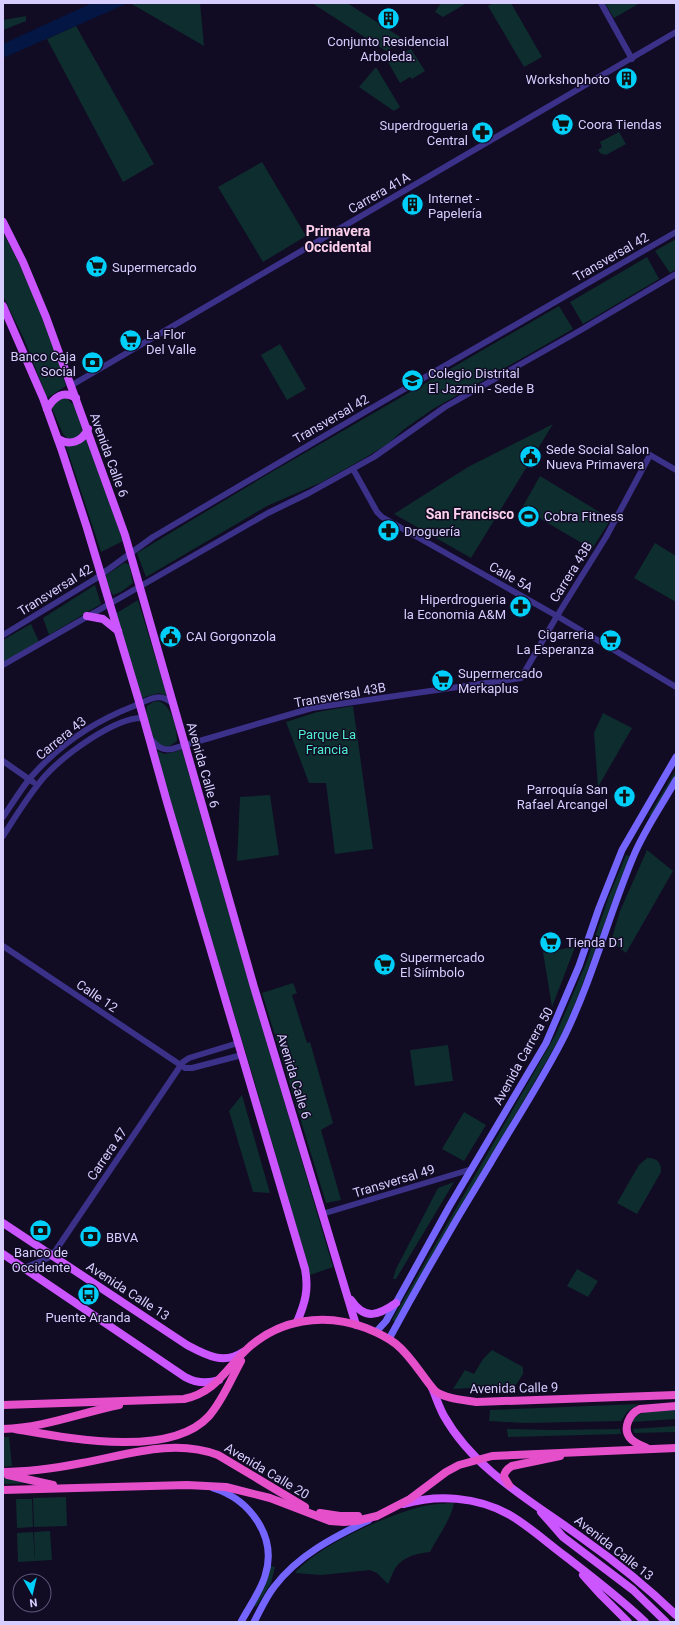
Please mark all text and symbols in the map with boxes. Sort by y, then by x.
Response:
building icon: Conjunto Residencial Arboleda. [375,6,401,32]
place label: Conjunto Residencial Arboleda. [327,34,449,64]
building icon: Workshophoto [613,66,639,92]
place label: Workshophoto [526,72,610,87]
supermarket icon: Coora Tiendas [549,111,575,137]
place label: Coora Tiendas [578,117,662,132]
place label: Superdrogueria Central [380,118,468,148]
pharmacy icon: Superdrogueria Central [470,119,496,145]
street label: Carrera 41A [346,169,413,217]
place label: Internet - Papelería [428,191,482,221]
building icon: Internet - Papelería [400,192,426,218]
district label: Primavera Occidental [304,223,372,255]
street label: Transversal 42 [571,229,651,285]
supermarket icon: Supermercado [83,254,109,280]
place label: Supermercado [112,260,197,275]
place label: La Flor Del Valle [146,327,196,357]
supermarket icon: La Flor Del Valle [117,328,143,354]
place label: Banco Caja Social [10,349,76,379]
bank icon: Banco Caja Social [79,350,105,376]
place label: Colegio Distrital El Jazmin - Sede B [428,366,534,396]
school or university icon: Colegio Distrital El Jazmin - Sede B [399,367,425,393]
street label: Transversal 42 [291,391,371,447]
street label: Avenida Calle 6 [87,411,131,499]
place label: Sede Social Salon Nueva Primavera [546,442,649,472]
public building icon: Sede Social Salon Nueva Primavera [518,443,544,469]
sports icon: Cobra Fitness [516,503,542,529]
district label: San Francisco [426,506,514,522]
place label: Cobra Fitness [544,509,624,524]
pharmacy icon: Droguería [376,518,402,544]
place label: Droguería [404,524,460,539]
street label: Carrera 43B [547,539,595,605]
street label: Calle 5A [486,559,536,595]
street label: Transversal 42 [15,561,95,619]
place label: Hiperdrogueria la Economia A&M [404,592,506,622]
pharmacy icon: Hiperdrogueria la Economia A&M [508,593,534,619]
public building icon: CAI Gorgonzola [157,623,183,649]
place label: Cigarreria La Esperanza [516,627,594,657]
supermarket icon: Cigarreria La Esperanza [597,628,623,654]
place label: CAI Gorgonzola [186,629,276,644]
place label: Supermercado Merkaplus [458,666,543,696]
supermarket icon: Supermercado Merkaplus [429,667,455,693]
street label: Transversal 43B [293,680,387,710]
street label: Carrera 43 [33,713,89,763]
street label: Avenida Calle 6 [184,720,222,810]
park label: Parque La Francia [298,727,356,757]
place label: Parroquía San Rafael Arcangel [517,782,608,812]
church icon: Parroquía San Rafael Arcangel [611,783,637,809]
supermarket icon: Tienda D1 [537,929,563,955]
place label: Tienda D1 [566,935,624,950]
place label: Supermercado El Siímbolo [400,950,485,980]
supermarket icon: Supermercado El Siímbolo [372,951,398,977]
street label: Calle 12 [73,977,121,1015]
street label: Avenida Carrera 50 [490,1005,556,1107]
street label: Avenida Calle 6 [274,1031,314,1121]
street label: Carrera 47 [84,1125,130,1183]
street label: Transversal 49 [351,1161,437,1201]
bank icon: Banco de Occidente [28,1217,54,1243]
bank icon: BBVA [77,1224,103,1250]
place label: BBVA [106,1230,139,1245]
place label: Banco de Occidente [12,1245,70,1275]
street label: Avenida Calle 13 [84,1259,172,1323]
bus stop icon: Puente Aranda [75,1282,101,1308]
place label: Puente Aranda [45,1310,131,1325]
street label: Avenida Calle 9 [470,1380,558,1396]
street label: Avenida Calle 20 [222,1440,312,1502]
street label: Avenida Calle 13 [572,1513,656,1583]
north arrow [12,1573,52,1613]
text: N [28,1595,38,1609]

